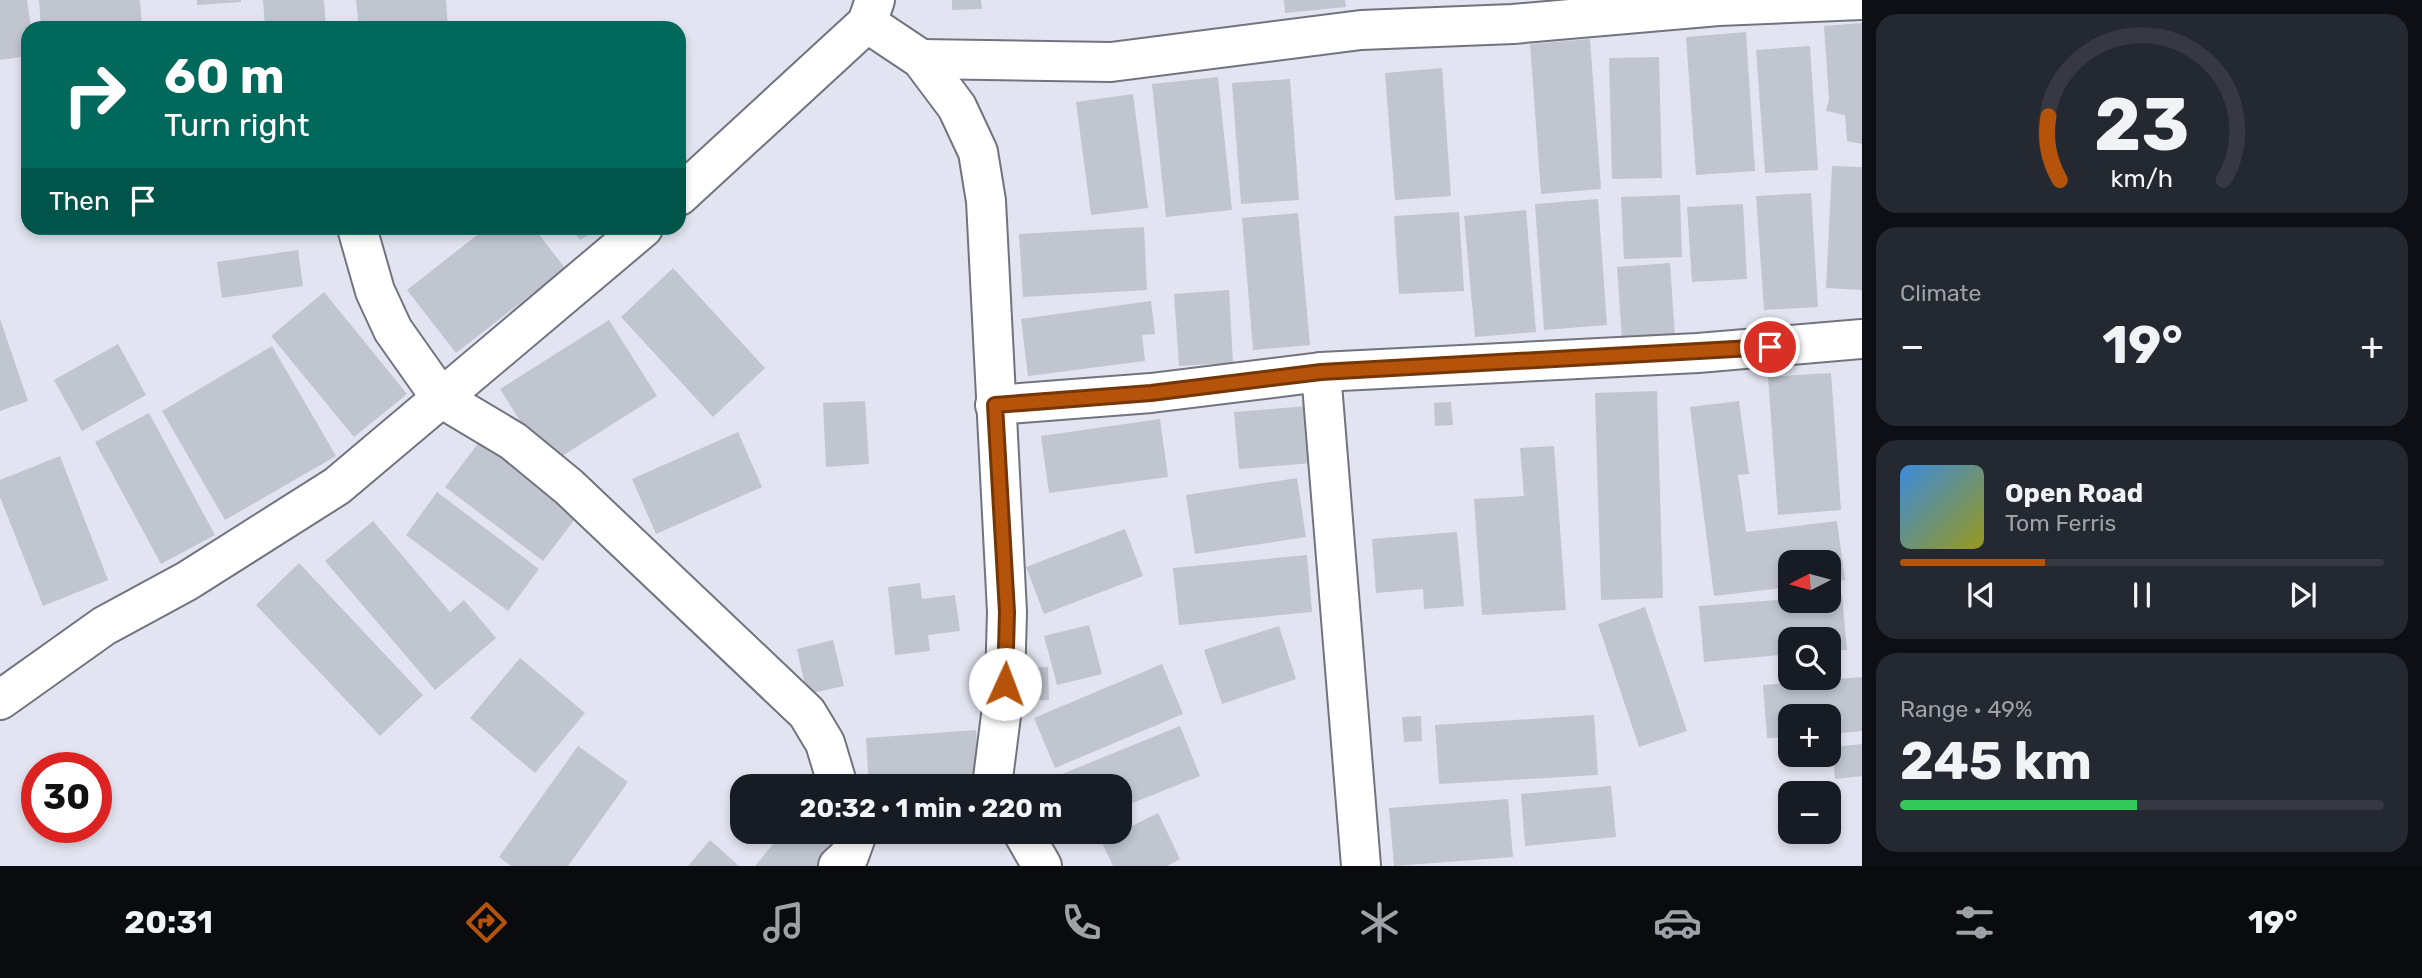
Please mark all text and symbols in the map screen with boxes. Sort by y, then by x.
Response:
text: 60 m [164,47,285,105]
icon: right [49,49,140,140]
text: 23 [2094,82,2190,168]
text: Turn right [164,106,309,144]
text: km/h [2111,163,2173,192]
icon: arrive [124,182,162,220]
text: Then [49,186,110,217]
text: Climate [1900,279,1981,307]
text: 19° [2102,314,2183,376]
pin [1740,317,1800,377]
text: − [1900,323,1925,369]
text: + [2360,323,2384,369]
icon: arrive [1751,328,1789,366]
text: Open Road [2005,478,2143,509]
text: Tom Ferris [2005,509,2116,537]
north arrow [1778,550,1841,612]
map controls [1778,550,1841,844]
icon: previous [1962,576,2000,614]
icon: pause [2123,576,2161,614]
icon: next [2284,576,2322,614]
button: search [1778,627,1841,690]
position arrow [968,647,1042,721]
text: Range · 49% [1900,695,2032,723]
button: + [1778,704,1841,767]
text: 245 km [1900,730,2092,792]
speed limit sign: 30 [21,752,112,843]
button: − [1778,781,1841,844]
text: 20:32 · 1 min · 220 m [800,793,1062,824]
icon: directions [462,898,511,947]
icon: music [759,898,808,947]
icon: phone [1057,898,1106,947]
icon: climate [1355,898,1404,947]
icon: car [1653,898,1702,947]
icon: filters [1950,898,1999,947]
text: 20:31 [124,903,213,941]
text: 19° [2248,903,2298,941]

